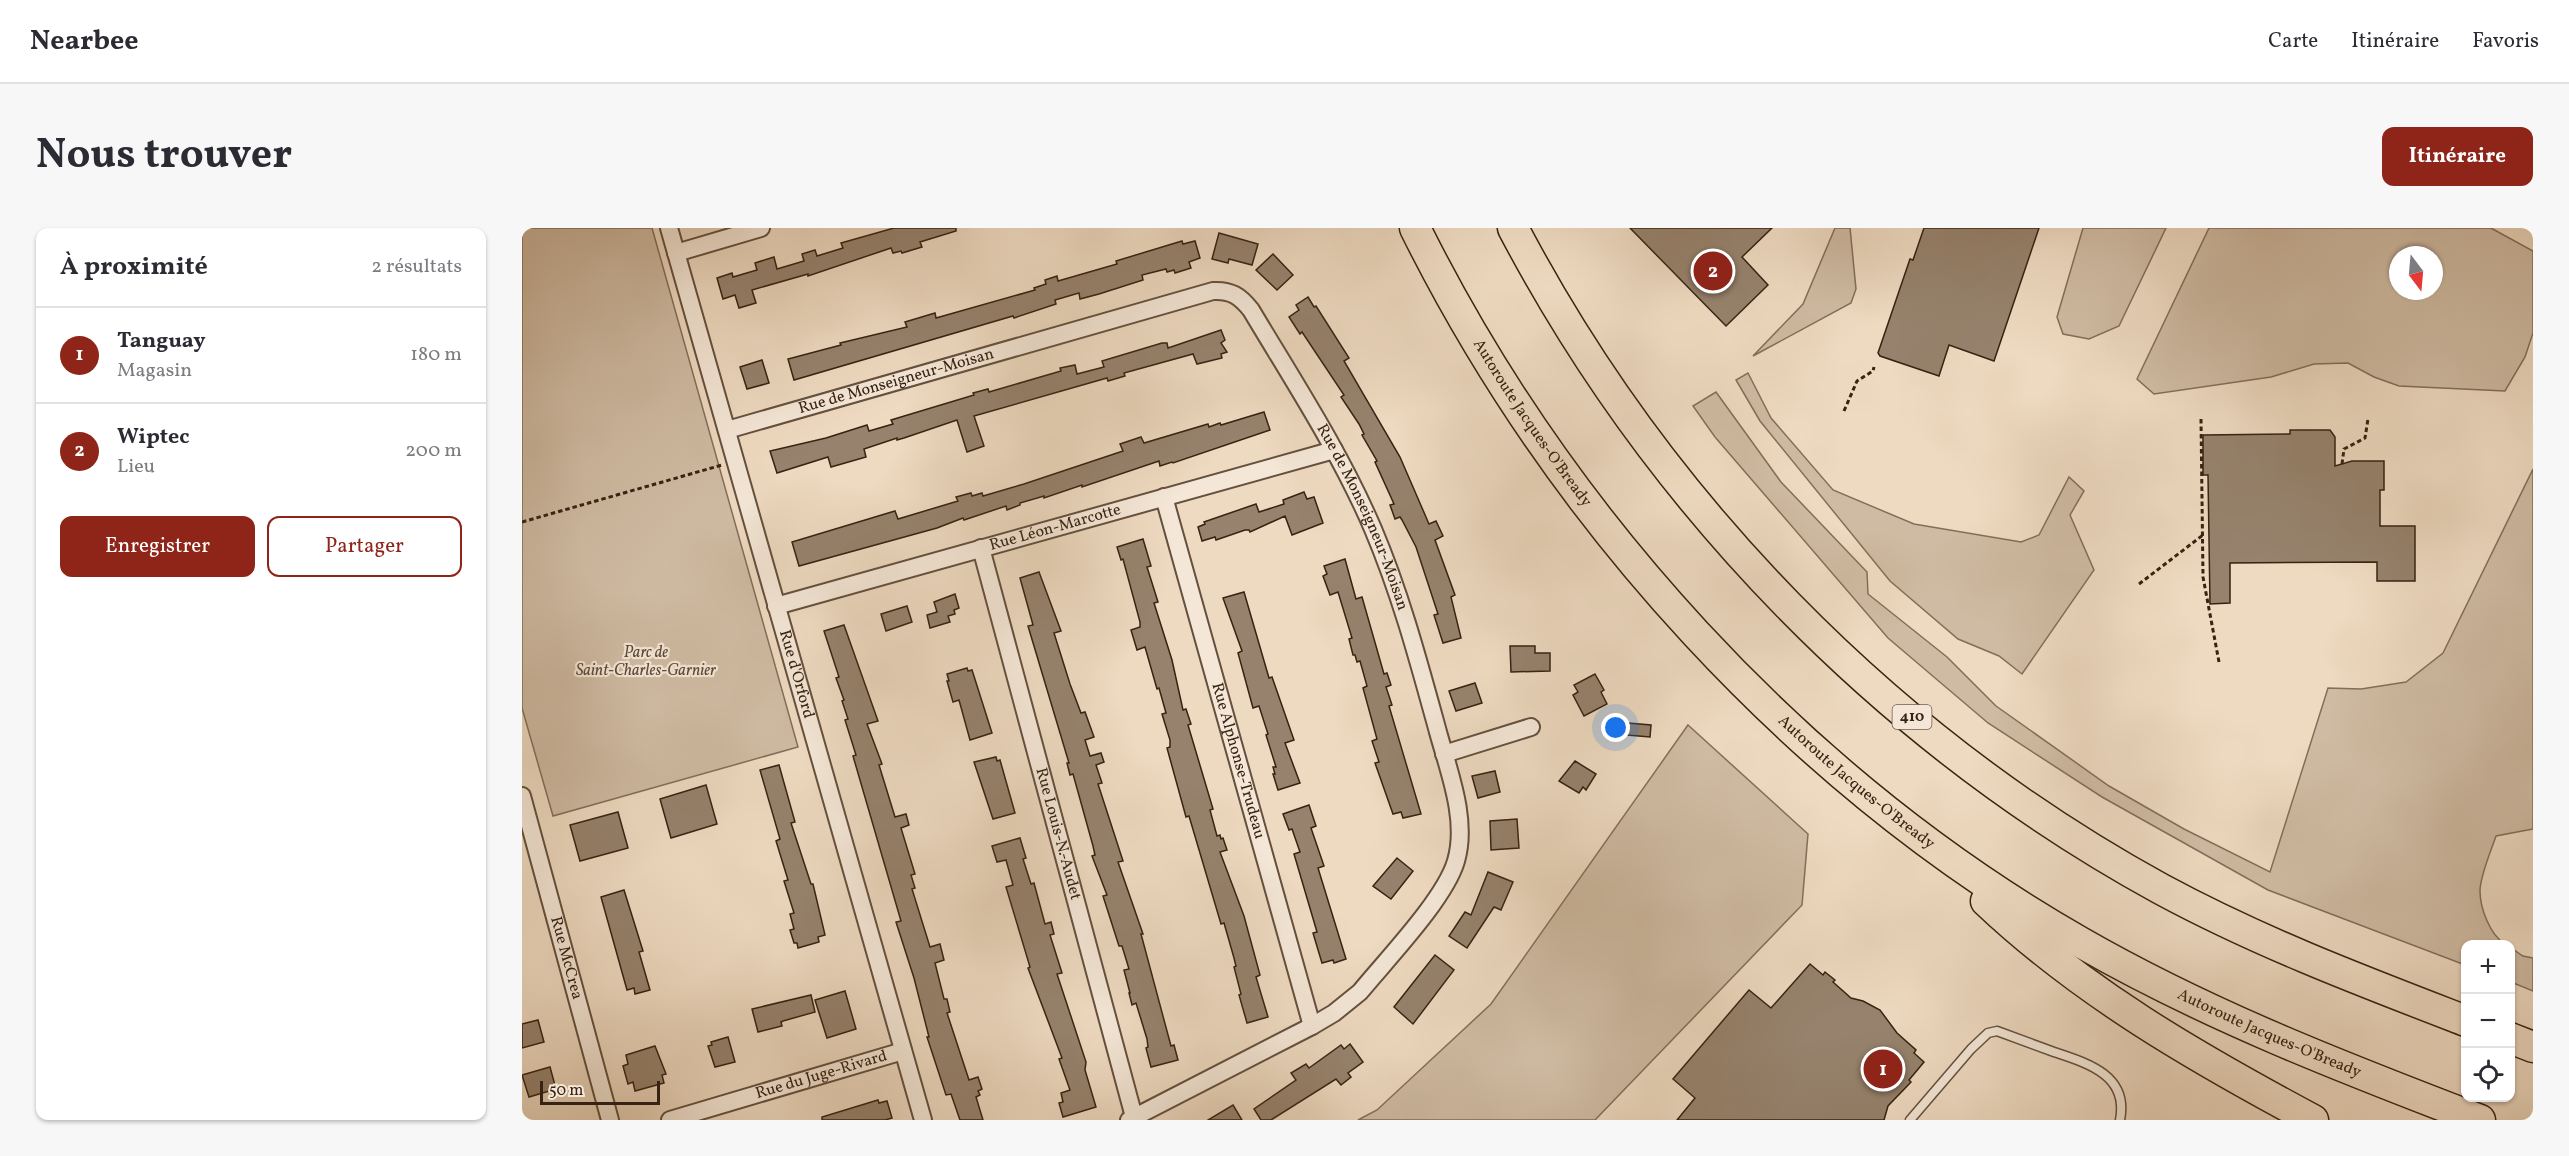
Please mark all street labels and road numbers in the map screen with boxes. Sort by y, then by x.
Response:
street label: Autoroute Jacques-O'Bready [1467,335,1597,512]
street label: Rue de Monseigneur-Moisan [796,343,997,420]
street label: Rue de Monseigneur-Moisan [1311,420,1413,613]
street label: Rue Léon-Marcotte [987,499,1124,557]
street label: Rue d'Orford [773,627,819,721]
street label: Rue Alphonse-Trudeau [1205,680,1270,842]
road number: 410 [1892,705,1932,729]
street label: Autoroute Jacques-O'Bready [1773,711,1939,855]
street label: Rue Louis-N.-Audet [1030,765,1086,903]
street label: Rue McCrea [544,914,588,1002]
street label: Autoroute Jacques-O'Bready [2174,984,2365,1084]
street label: Rue du Juge-Rivard [753,1045,890,1105]

